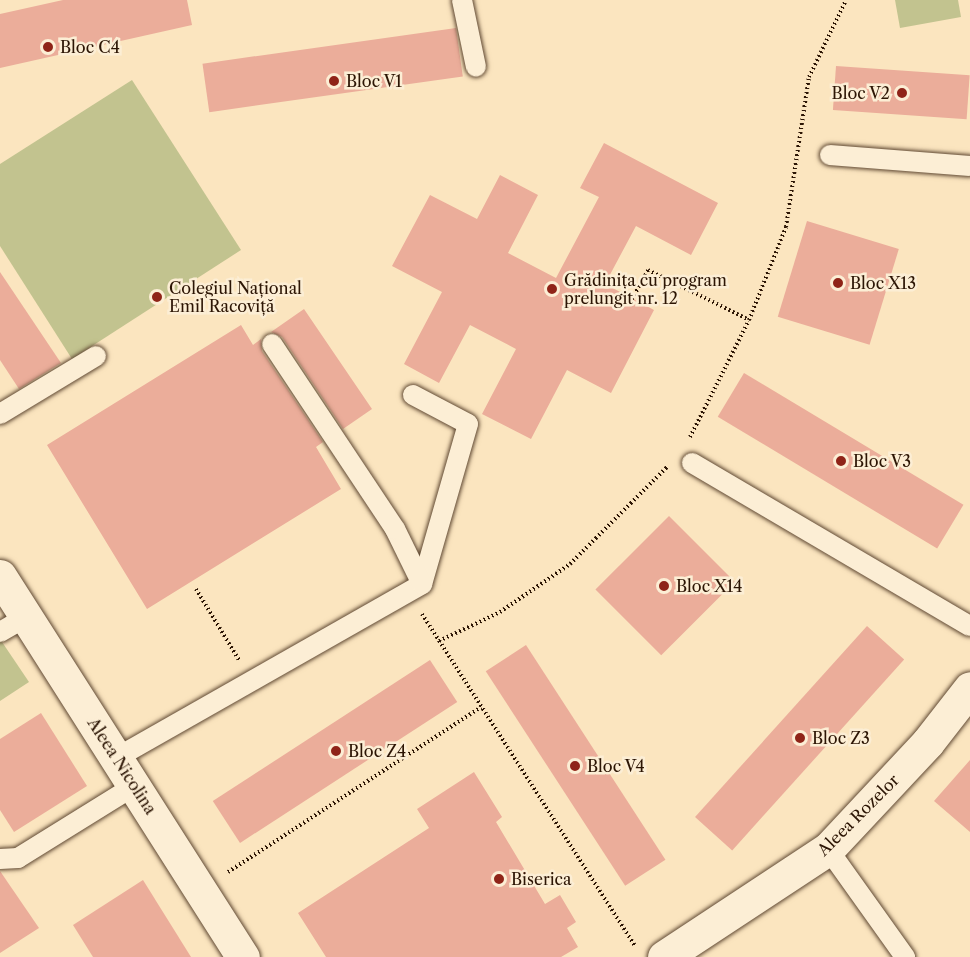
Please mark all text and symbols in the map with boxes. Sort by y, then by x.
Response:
place label: Bloc C4 [60,37,120,57]
marker: Bloc C4 [41,40,55,54]
place label: Bloc V1 [346,71,403,91]
marker: Bloc V1 [327,74,341,88]
place label: Bloc V2 [831,83,890,103]
marker: Bloc V2 [895,86,909,100]
place label: Grădinița cu program prelungit nr. 12 [564,270,727,308]
place label: Bloc X13 [850,273,916,293]
marker: Bloc X13 [831,276,845,290]
place label: Colegiul Național Emil Racoviță [169,278,302,316]
marker: Grădinița cu program prelungit nr. 12 [545,282,559,296]
marker: Colegiul Național Emil Racoviță [150,290,164,304]
place label: Bloc V3 [853,451,912,471]
marker: Bloc V3 [834,454,848,468]
place label: Bloc X14 [676,576,743,596]
marker: Bloc X14 [657,579,671,593]
street label: Aleea Nicolina [84,714,160,818]
place label: Bloc Z3 [812,728,870,748]
marker: Bloc Z3 [793,731,807,745]
place label: Bloc Z4 [348,741,406,761]
marker: Bloc Z4 [329,744,343,758]
place label: Bloc V4 [587,756,645,776]
marker: Bloc V4 [568,759,582,773]
street label: Aleea Rozelor [813,770,903,860]
place label: Biserica [511,869,571,889]
marker: Biserica [492,872,506,886]

